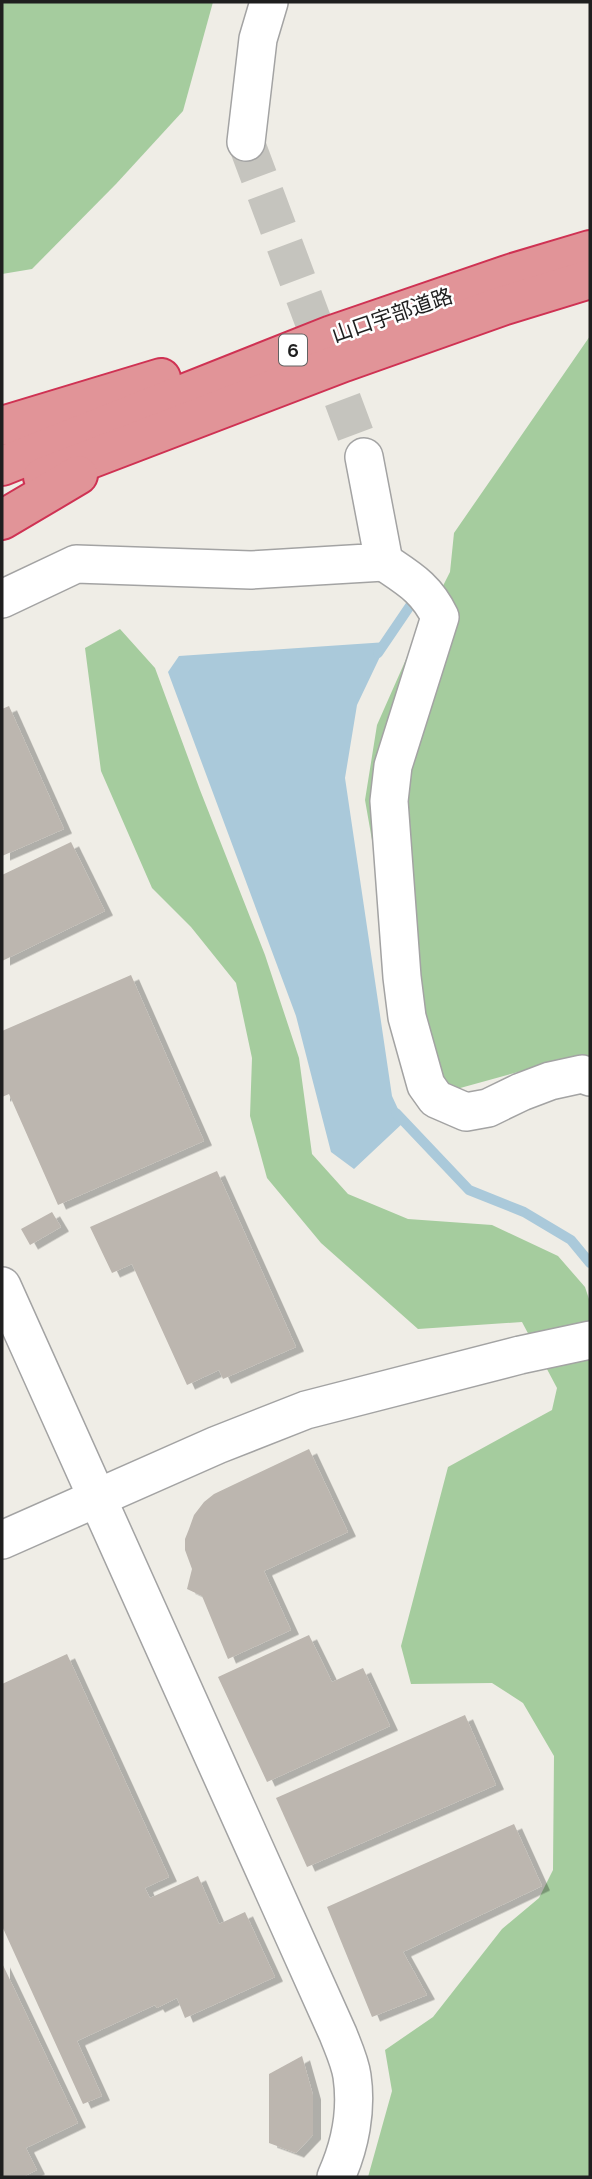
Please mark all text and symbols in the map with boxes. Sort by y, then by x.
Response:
street label: 山口宇部道路 [328,283,456,347]
road number: 6 [279,334,307,366]

